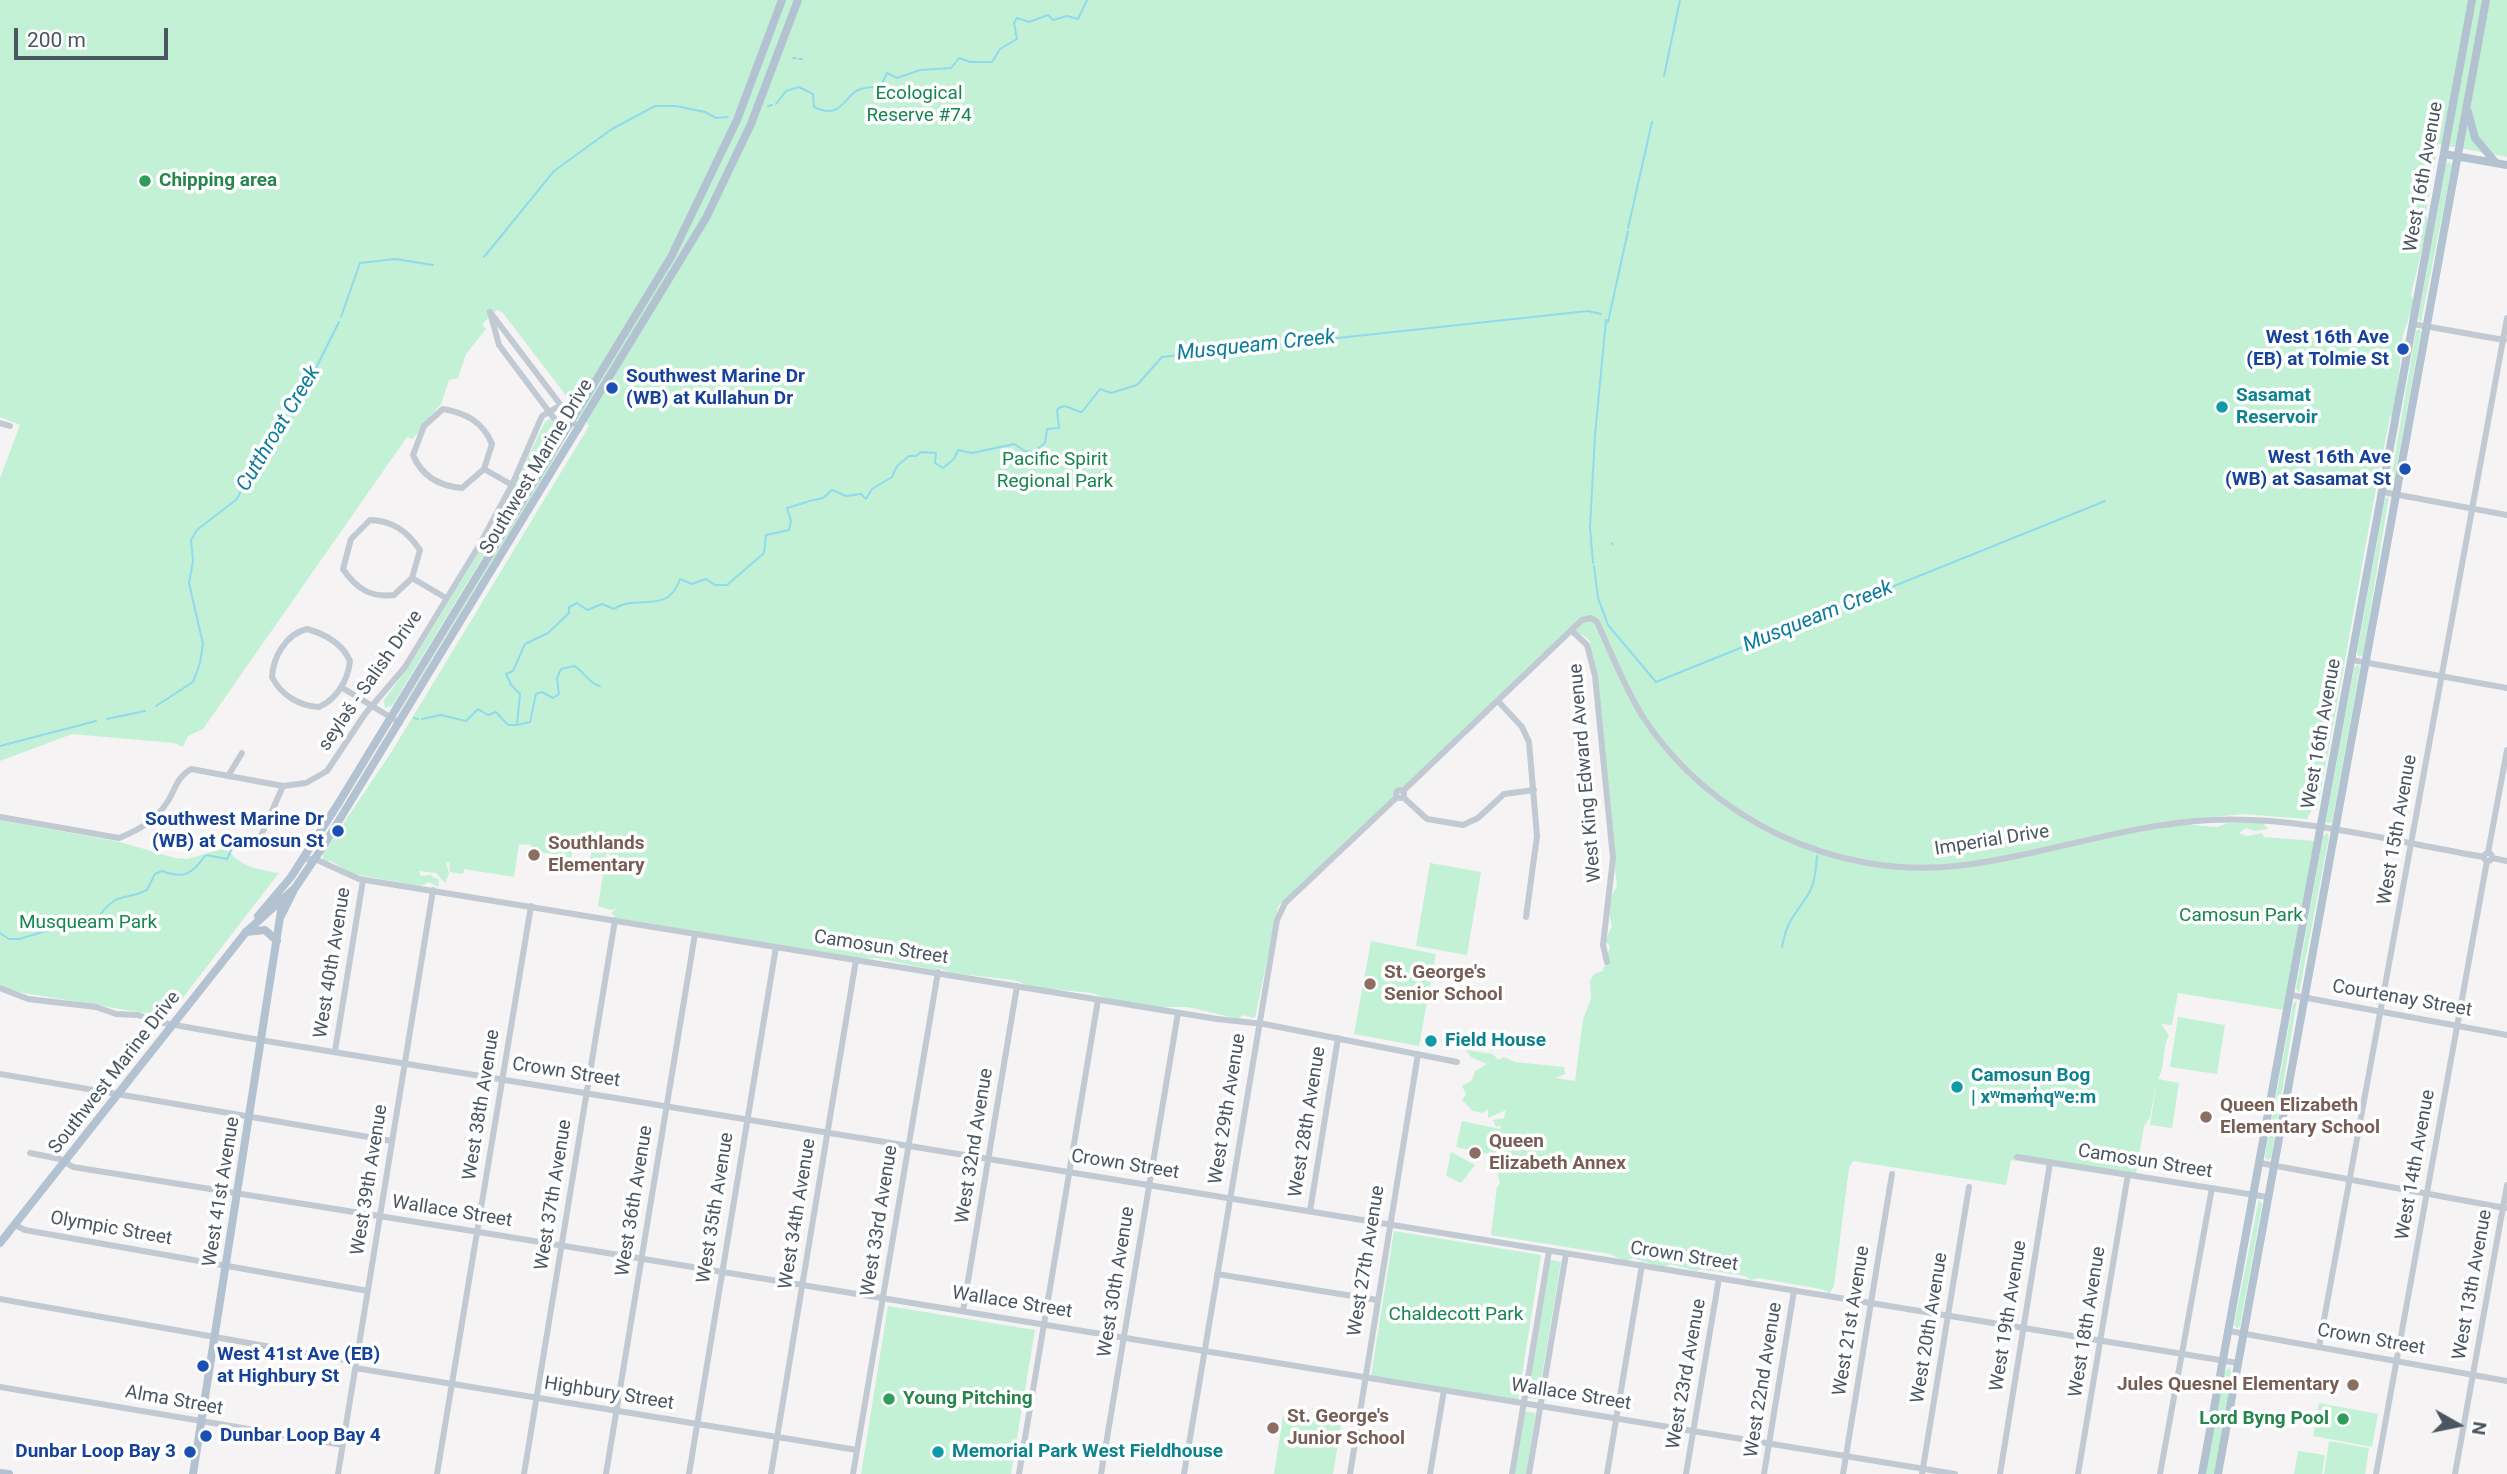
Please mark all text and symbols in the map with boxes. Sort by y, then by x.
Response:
scale bar [18,14,172,58]
text: 200 m [27,28,86,52]
park label: Ecological Reserve #74 [866,83,972,127]
street label: West 16th Avenue [2400,100,2448,254]
place label: Chipping area [159,170,277,192]
marker: Chipping area [137,173,153,189]
water label: Musqueam Creek [1176,325,1336,367]
place label: West 16th Ave (EB) at Tolmie St [2246,327,2389,371]
marker: West 16th Ave (EB) at Tolmie St [2395,341,2411,357]
water label: Cutthroat Creek [232,362,326,496]
place label: Southwest Marine Dr (WB) at Kullahun Dr [626,366,805,410]
street label: Southwest Marine Drive [476,375,598,559]
marker: Southwest Marine Dr (WB) at Kullahun Dr [604,380,620,396]
place label: Sasamat Reservoir [2236,385,2318,429]
marker: Sasamat Reservoir [2214,399,2230,415]
place label: West 16th Ave (WB) at Sasamat St [2225,447,2391,491]
park label: Pacific Spirit Regional Park [997,449,1113,493]
marker: West 16th Ave (WB) at Sasamat St [2397,461,2413,477]
water label: Musqueam Creek [1740,576,1896,658]
street label: seyləš - Salish Drive [314,606,428,756]
street label: West 16th Avenue [2298,657,2346,811]
street label: West King Edward Avenue [1565,663,1607,883]
street label: West 15th Avenue [2374,753,2422,907]
place label: Southwest Marine Dr (WB) at Camosun St [145,809,324,853]
street label: Imperial Drive [1933,821,2051,861]
marker: Southwest Marine Dr (WB) at Camosun St [330,823,346,839]
place label: Southlands Elementary [548,833,645,877]
marker: Southlands Elementary [526,847,542,863]
street label: West 40th Avenue [310,886,356,1040]
park label: Camosun Park [2179,905,2303,927]
park label: Musqueam Park [19,912,157,934]
street label: Camosun Street [812,926,950,970]
place label: St. George's Senior School [1384,962,1503,1006]
street label: Courtenay Street [2330,975,2474,1023]
marker: St. George's Senior School [1362,976,1378,992]
street label: Southwest Marine Drive [44,987,186,1159]
street label: West 38th Avenue [459,1028,505,1182]
place label: Field House [1445,1030,1546,1052]
street label: West 29th Avenue [1205,1032,1251,1186]
marker: Field House [1423,1033,1439,1049]
street label: West 28th Avenue [1285,1045,1331,1199]
street label: Crown Street [510,1053,622,1093]
place label: Camosun Bog | xʷməm̓qʷe:m [1971,1065,2096,1109]
street label: West 32nd Avenue [951,1067,999,1225]
marker: Camosun Bog | xʷməm̓qʷe:m [1949,1079,1965,1095]
street label: West 14th Avenue [2392,1088,2440,1242]
place label: Queen Elizabeth Elementary School [2220,1095,2380,1139]
street label: West 39th Avenue [347,1103,393,1257]
marker: Queen Elizabeth Elementary School [2198,1109,2214,1125]
street label: West 41st Avenue [199,1115,245,1269]
street label: West 37th Avenue [531,1118,577,1272]
street label: West 36th Avenue [612,1124,658,1278]
street label: West 35th Avenue [693,1131,739,1285]
place label: Queen Elizabeth Annex [1489,1131,1626,1175]
street label: West 34th Avenue [775,1137,821,1291]
street label: Camosun Street [2076,1140,2214,1184]
street label: West 33rd Avenue [857,1144,903,1298]
street label: Crown Street [1069,1145,1181,1185]
marker: Queen Elizabeth Annex [1467,1145,1483,1161]
street label: West 27th Avenue [1344,1184,1390,1338]
street label: Wallace Street [390,1191,514,1233]
street label: West 30th Avenue [1094,1205,1140,1359]
street label: Olympic Street [48,1207,174,1251]
street label: West 13th Avenue [2449,1208,2497,1362]
street label: Crown Street [1628,1237,1740,1277]
street label: West 19th Avenue [1986,1239,2032,1393]
street label: West 21st Avenue [1829,1244,1875,1398]
street label: West 18th Avenue [2065,1245,2111,1399]
street label: West 20th Avenue [1907,1251,1953,1405]
street label: Wallace Street [950,1282,1074,1324]
street label: West 23rd Avenue [1663,1297,1711,1451]
street label: West 22nd Avenue [1740,1301,1788,1459]
park label: Chaldecott Park [1389,1304,1523,1326]
street label: Crown Street [2315,1319,2427,1361]
place label: West 41st Ave (EB) at Highbury St [217,1344,380,1388]
marker: West 41st Ave (EB) at Highbury St [195,1358,211,1374]
street label: Highbury Street [543,1373,675,1415]
street label: Wallace Street [1509,1374,1633,1416]
place label: Jules Quesnel Elementary [2117,1374,2339,1396]
marker: Jules Quesnel Elementary [2345,1377,2361,1393]
street label: Alma Street [123,1381,225,1421]
place label: Young Pitching [903,1388,1033,1410]
north arrow [2423,1390,2493,1460]
marker: Young Pitching [881,1391,897,1407]
place label: St. George's Junior School [1287,1406,1405,1450]
place label: Lord Byng Pool [2199,1408,2329,1430]
marker: Lord Byng Pool [2335,1411,2351,1427]
marker: St. George's Junior School [1265,1420,1281,1436]
text: N [2467,1420,2492,1437]
place label: Dunbar Loop Bay 4 [220,1425,381,1447]
marker: Dunbar Loop Bay 4 [198,1428,214,1444]
place label: Dunbar Loop Bay 3 [15,1441,176,1463]
place label: Memorial Park West Fieldhouse [952,1441,1223,1463]
marker: Dunbar Loop Bay 3 [182,1444,198,1460]
marker: Memorial Park West Fieldhouse [930,1444,946,1460]

